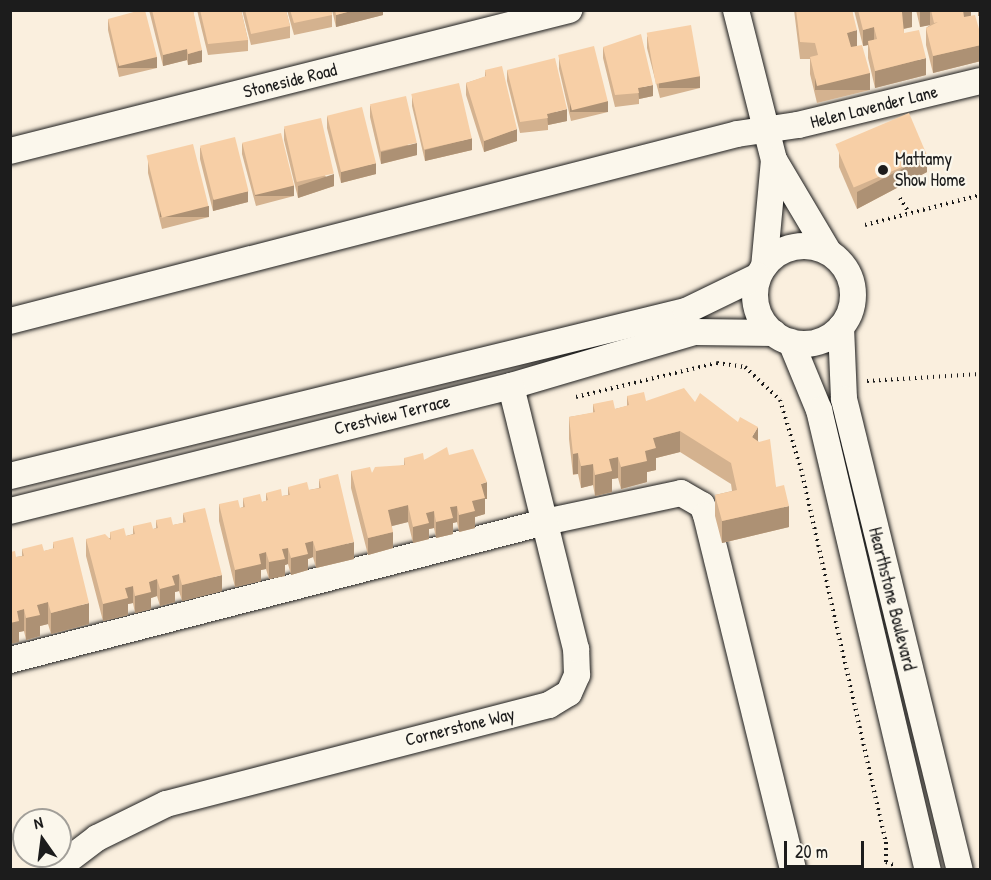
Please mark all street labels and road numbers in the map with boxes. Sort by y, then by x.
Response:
street label: Stoneside Road [241,59,339,103]
street label: Helen Lavender Lane [808,81,940,133]
street label: Crestview Terrace [332,390,452,440]
street label: Hearthstone Boulevard [864,525,920,673]
street label: Cornerstone Way [403,703,517,751]

